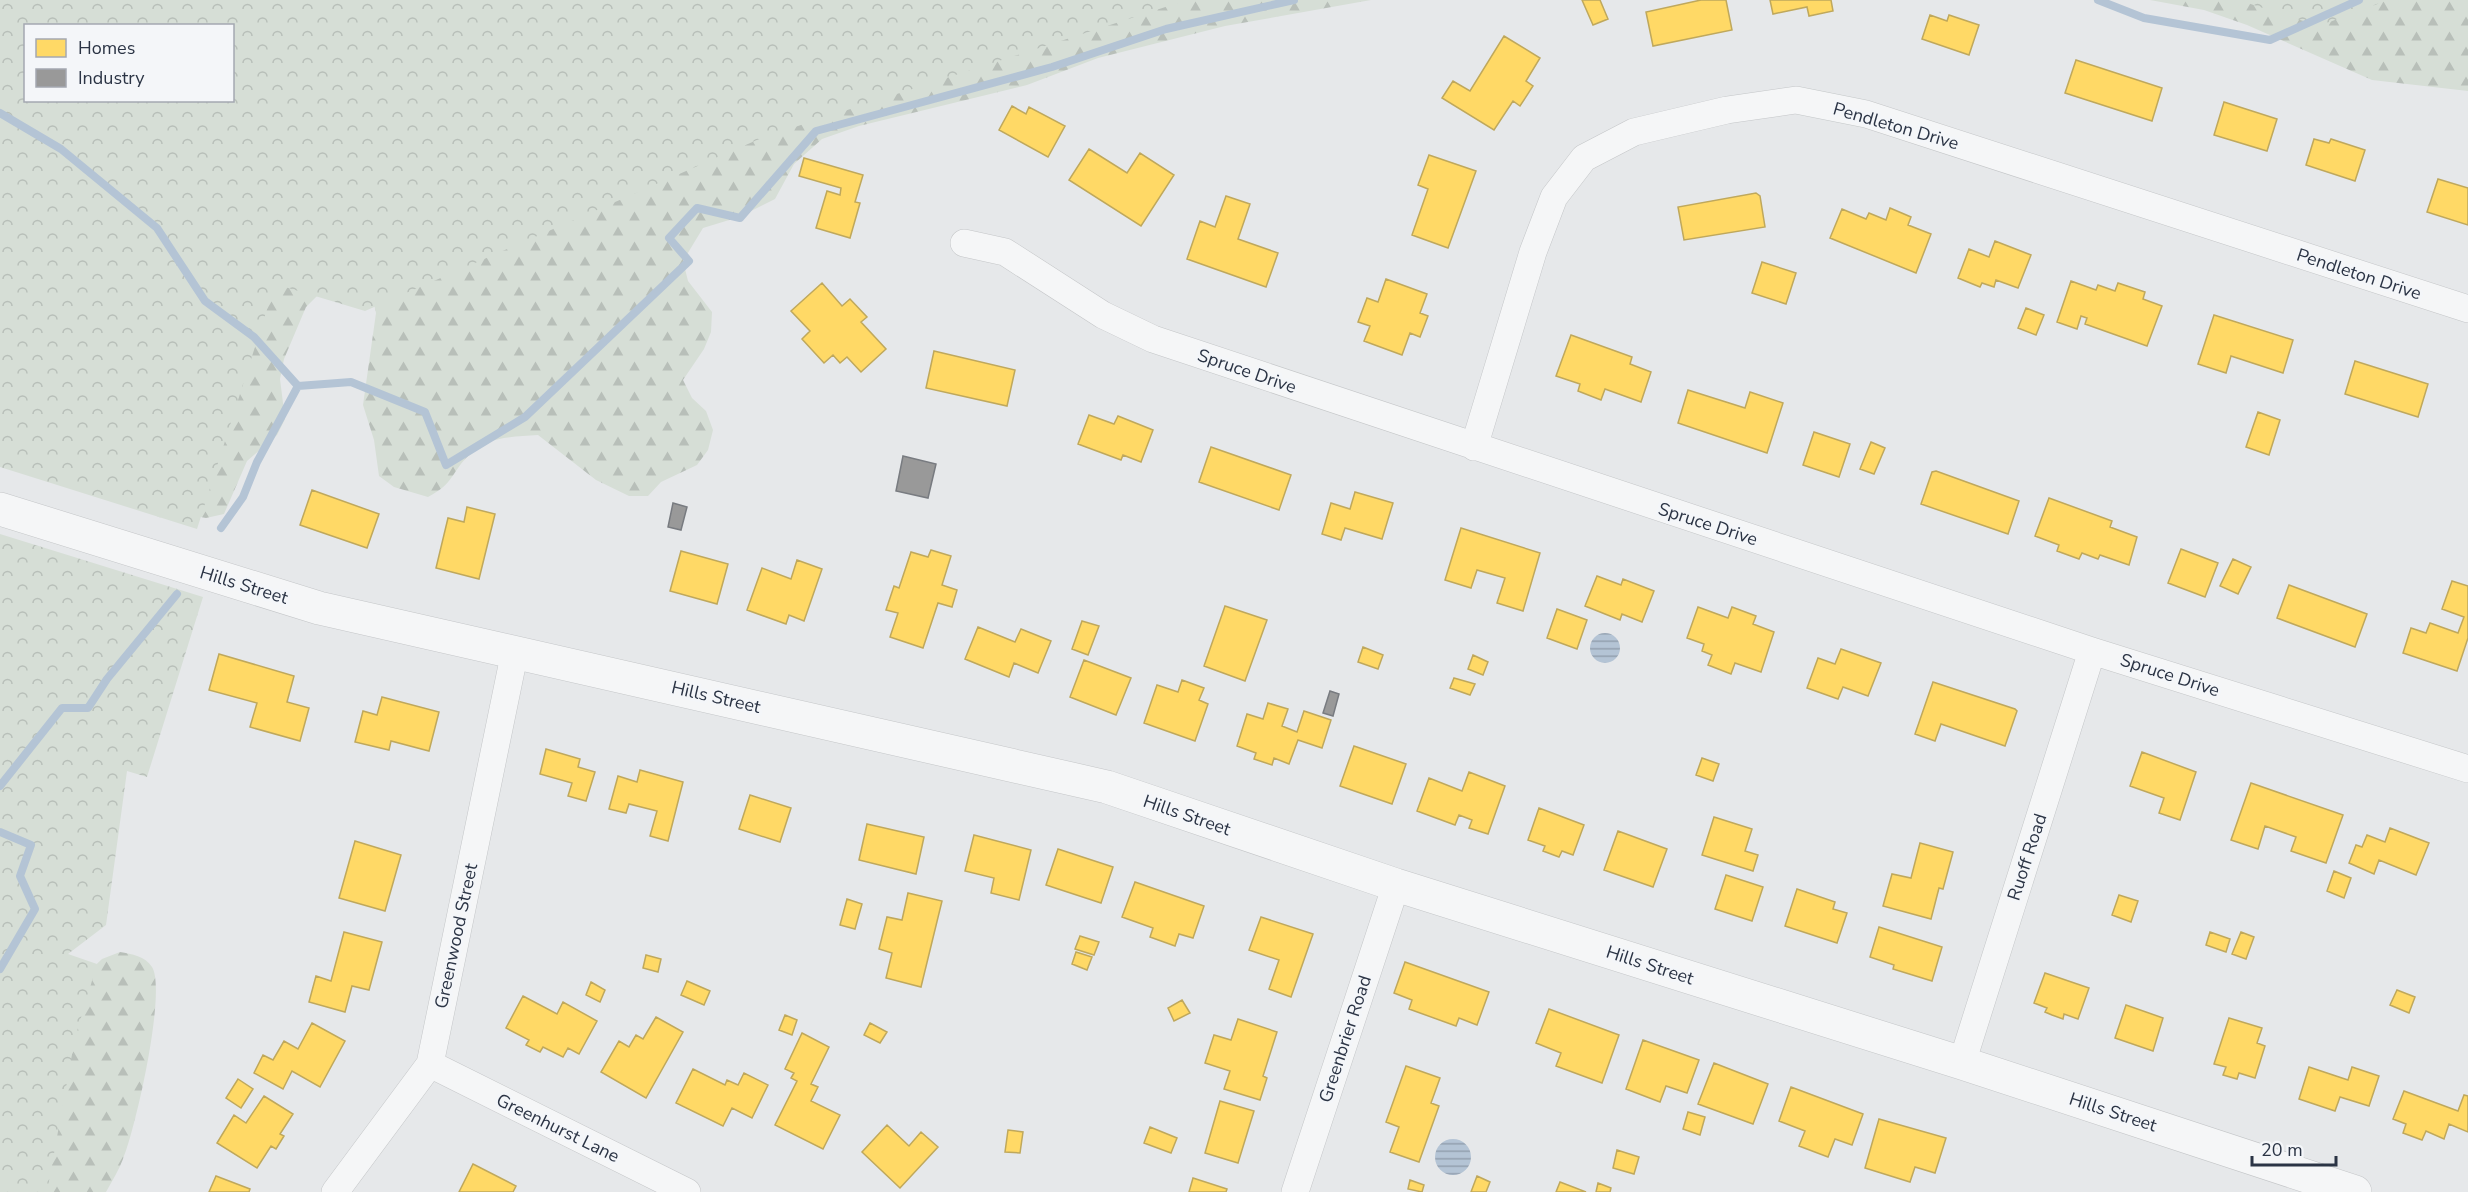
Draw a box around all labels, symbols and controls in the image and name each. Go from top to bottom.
legend [24,24,234,102]
text: Homes [78,36,135,60]
text: Industry [78,66,145,90]
street label: Pendleton Drive [1830,97,1962,155]
street label: Pendleton Drive [2294,243,2424,305]
street label: Spruce Drive [1194,343,1300,399]
street label: Spruce Drive [1655,497,1761,551]
street label: Hills Street [197,560,292,610]
street label: Spruce Drive [2117,648,2223,702]
street label: Hills Street [669,675,764,719]
street label: Hills Street [1140,789,1235,841]
street label: Ruoff Road [2002,810,2052,904]
street label: Greenwood Street [429,860,483,1011]
street label: Hills Street [1603,940,1698,991]
street label: Greenbrier Road [1313,972,1377,1106]
street label: Hills Street [2066,1087,2161,1138]
street label: Greenhurst Lane [492,1088,624,1168]
scale bar [2252,1129,2336,1167]
text: 20 m [2261,1138,2303,1162]

